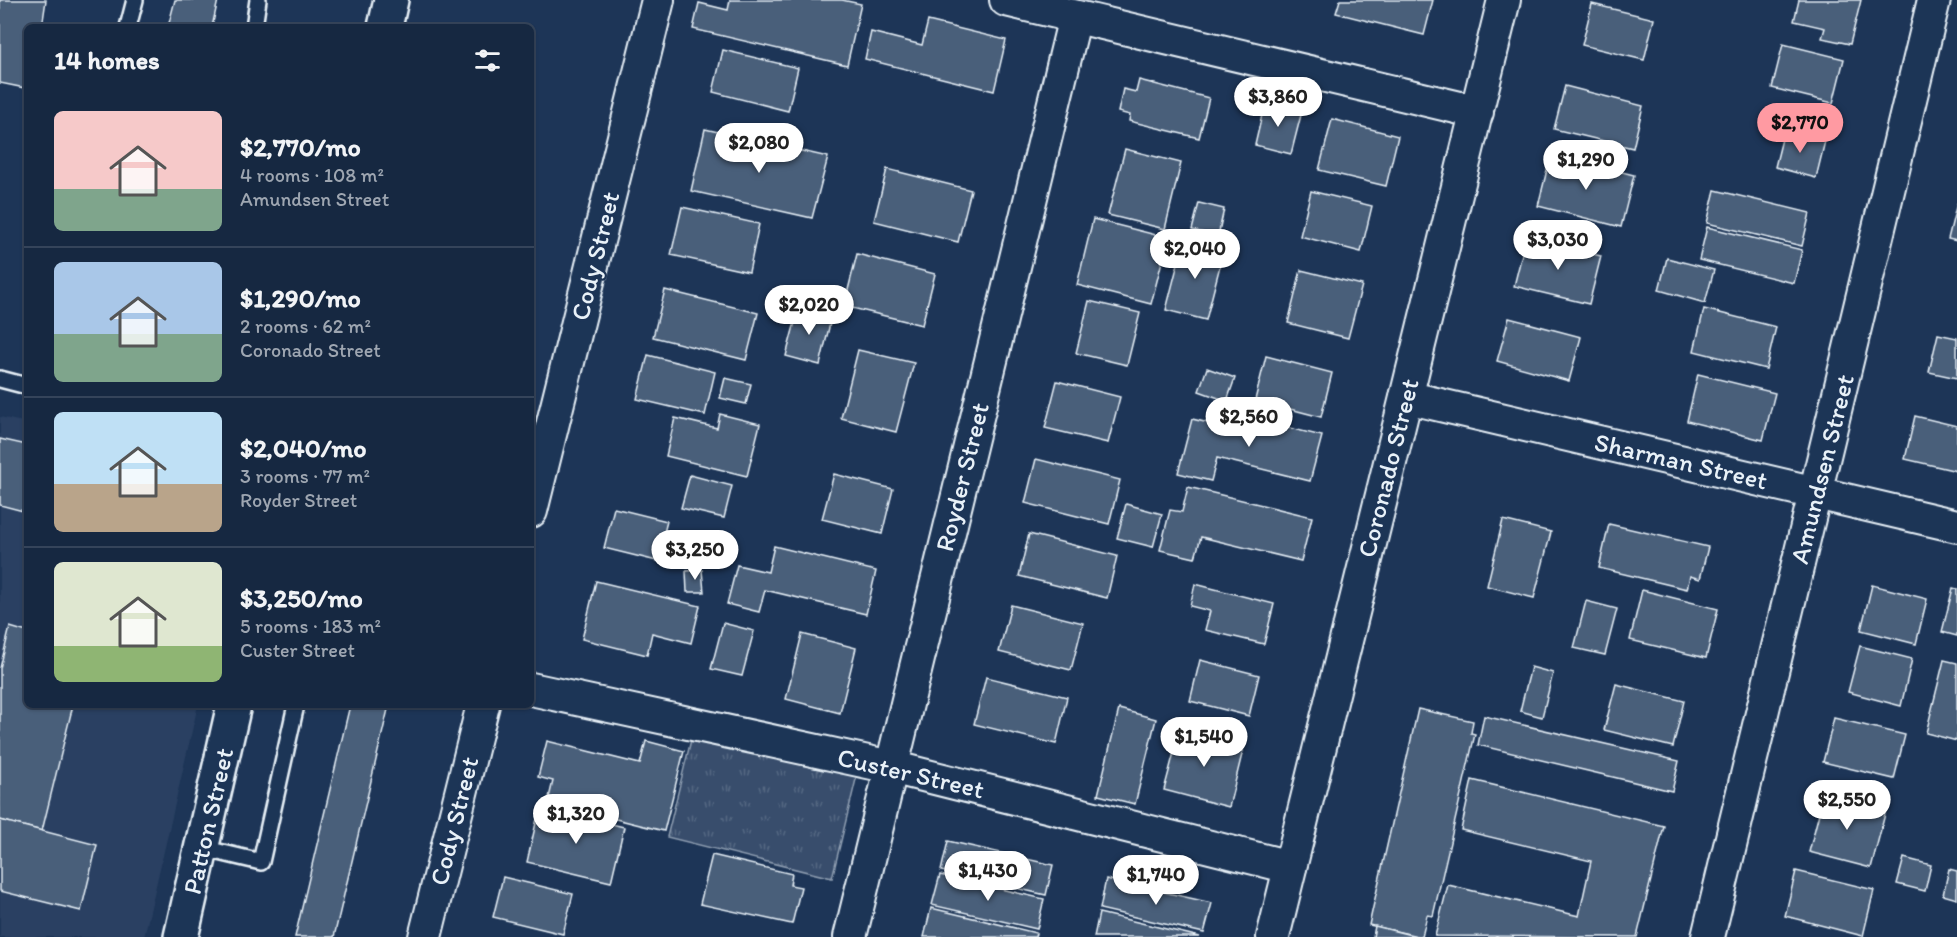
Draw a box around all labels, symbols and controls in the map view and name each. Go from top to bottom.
text: 14 homes [54,44,160,76]
icon: filters [471,44,504,77]
pin: $3,860 [1229,77,1327,128]
text: $3,860 [1248,84,1308,108]
pin: $2,770 [1751,103,1849,154]
text: $2,770 [1771,110,1829,134]
pin: $2,080 [710,123,808,174]
text: $2,080 [729,130,790,154]
text: $2,770/mo [240,131,361,163]
icon: home [102,135,174,207]
pin: $1,290 [1537,140,1635,191]
text: $1,290 [1557,147,1615,171]
text: 4 rooms · 108 m² [240,163,384,187]
text: Amundsen Street [240,187,389,211]
street label: Cody Street [564,188,627,324]
pin: $3,030 [1509,220,1607,271]
text: $3,030 [1527,227,1589,251]
pin: $2,040 [1146,229,1244,280]
text: $2,040 [1164,236,1226,260]
text: $1,290/mo [240,282,361,314]
pin: $2,020 [760,285,858,336]
icon: home [102,286,174,358]
text: $2,020 [779,292,839,316]
text: 2 rooms · 62 m² [240,314,371,338]
text: Coronado Street [240,338,381,362]
street label: Amundsen Street [1783,371,1861,567]
street label: Coronado Street [1350,375,1426,561]
pin: $2,560 [1200,397,1298,448]
street label: Royder Street [928,399,996,555]
text: $2,560 [1220,404,1278,428]
street label: Sharman Street [1591,426,1771,496]
text: $2,040/mo [240,432,367,464]
icon: home [102,436,174,508]
text: 3 rooms · 77 m² [240,464,370,488]
text: Royder Street [240,488,357,512]
pin: $3,250 [646,530,744,581]
text: $3,250 [665,537,725,561]
text: $3,250/mo [240,582,363,614]
icon: home [102,586,174,658]
text: 5 rooms · 183 m² [240,614,381,638]
text: Custer Street [240,638,355,662]
pin: $1,540 [1155,717,1253,768]
text: $1,540 [1175,724,1234,748]
street label: Custer Street [835,741,988,805]
street label: Patton Street [176,745,240,897]
street label: Cody Street [423,753,486,889]
pin: $2,550 [1798,780,1896,831]
text: $2,550 [1818,787,1876,811]
pin: $1,320 [527,794,625,845]
text: $1,320 [547,801,605,825]
pin: $1,430 [939,851,1037,902]
pin: $1,740 [1107,855,1205,906]
text: $1,430 [958,858,1018,882]
text: $1,740 [1127,862,1185,886]

